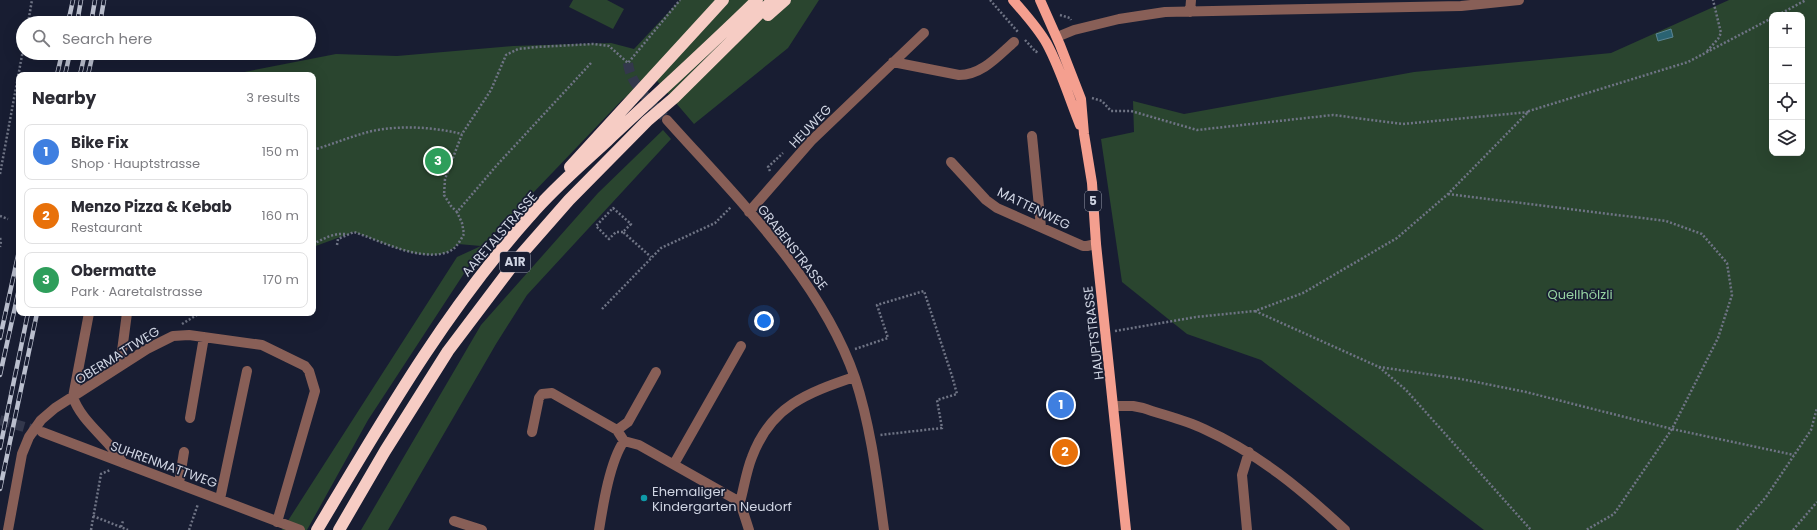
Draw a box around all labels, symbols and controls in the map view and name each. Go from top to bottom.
map controls [1769,12,1805,156]
button: + [1769,12,1805,48]
search box [16,16,316,60]
icon: search [30,27,52,49]
text: Search here [62,28,152,49]
button: − [1769,48,1805,84]
button: locate [1769,84,1805,120]
text: Nearby [32,86,96,110]
text: 3 results [246,88,300,107]
street label: HEUWEG [785,100,836,152]
button: layers [1769,120,1805,156]
text: Bike Fix [71,132,128,153]
text: 1 [44,142,48,161]
text: 150 m [262,142,299,161]
pin: 3 [425,146,451,176]
text: Shop · Hauptstrasse [71,154,200,173]
street label: MATTENWEG [994,183,1074,234]
street label: AARETALSTRASSE [457,188,542,281]
road number: 5 [1085,191,1101,211]
text: Menzo Pizza & Kebab [71,196,232,217]
street label: GRABENSTRASSE [753,201,832,294]
text: 2 [42,206,50,225]
text: 160 m [262,206,299,225]
text: Restaurant [71,218,142,237]
road number: A1R [500,252,530,272]
text: Obermatte [71,260,156,281]
text: 3 [42,270,50,289]
text: 170 m [263,270,299,289]
text: Park · Aaretalstrasse [71,282,203,301]
street label: HAUPTSTRASSE [1078,285,1109,381]
park label: Quellhölzli [1547,285,1613,304]
your location [754,311,774,331]
street label: OBERMATTWEG [71,322,163,389]
pin: 1 [1048,390,1074,420]
street label: SUHRENMATTWEG [108,436,220,493]
pin: 2 [1052,437,1078,467]
place label: Ehemaliger Kindergarten Neudorf [652,482,792,516]
marker: Ehemaliger Kindergarten Neudorf [639,493,649,503]

